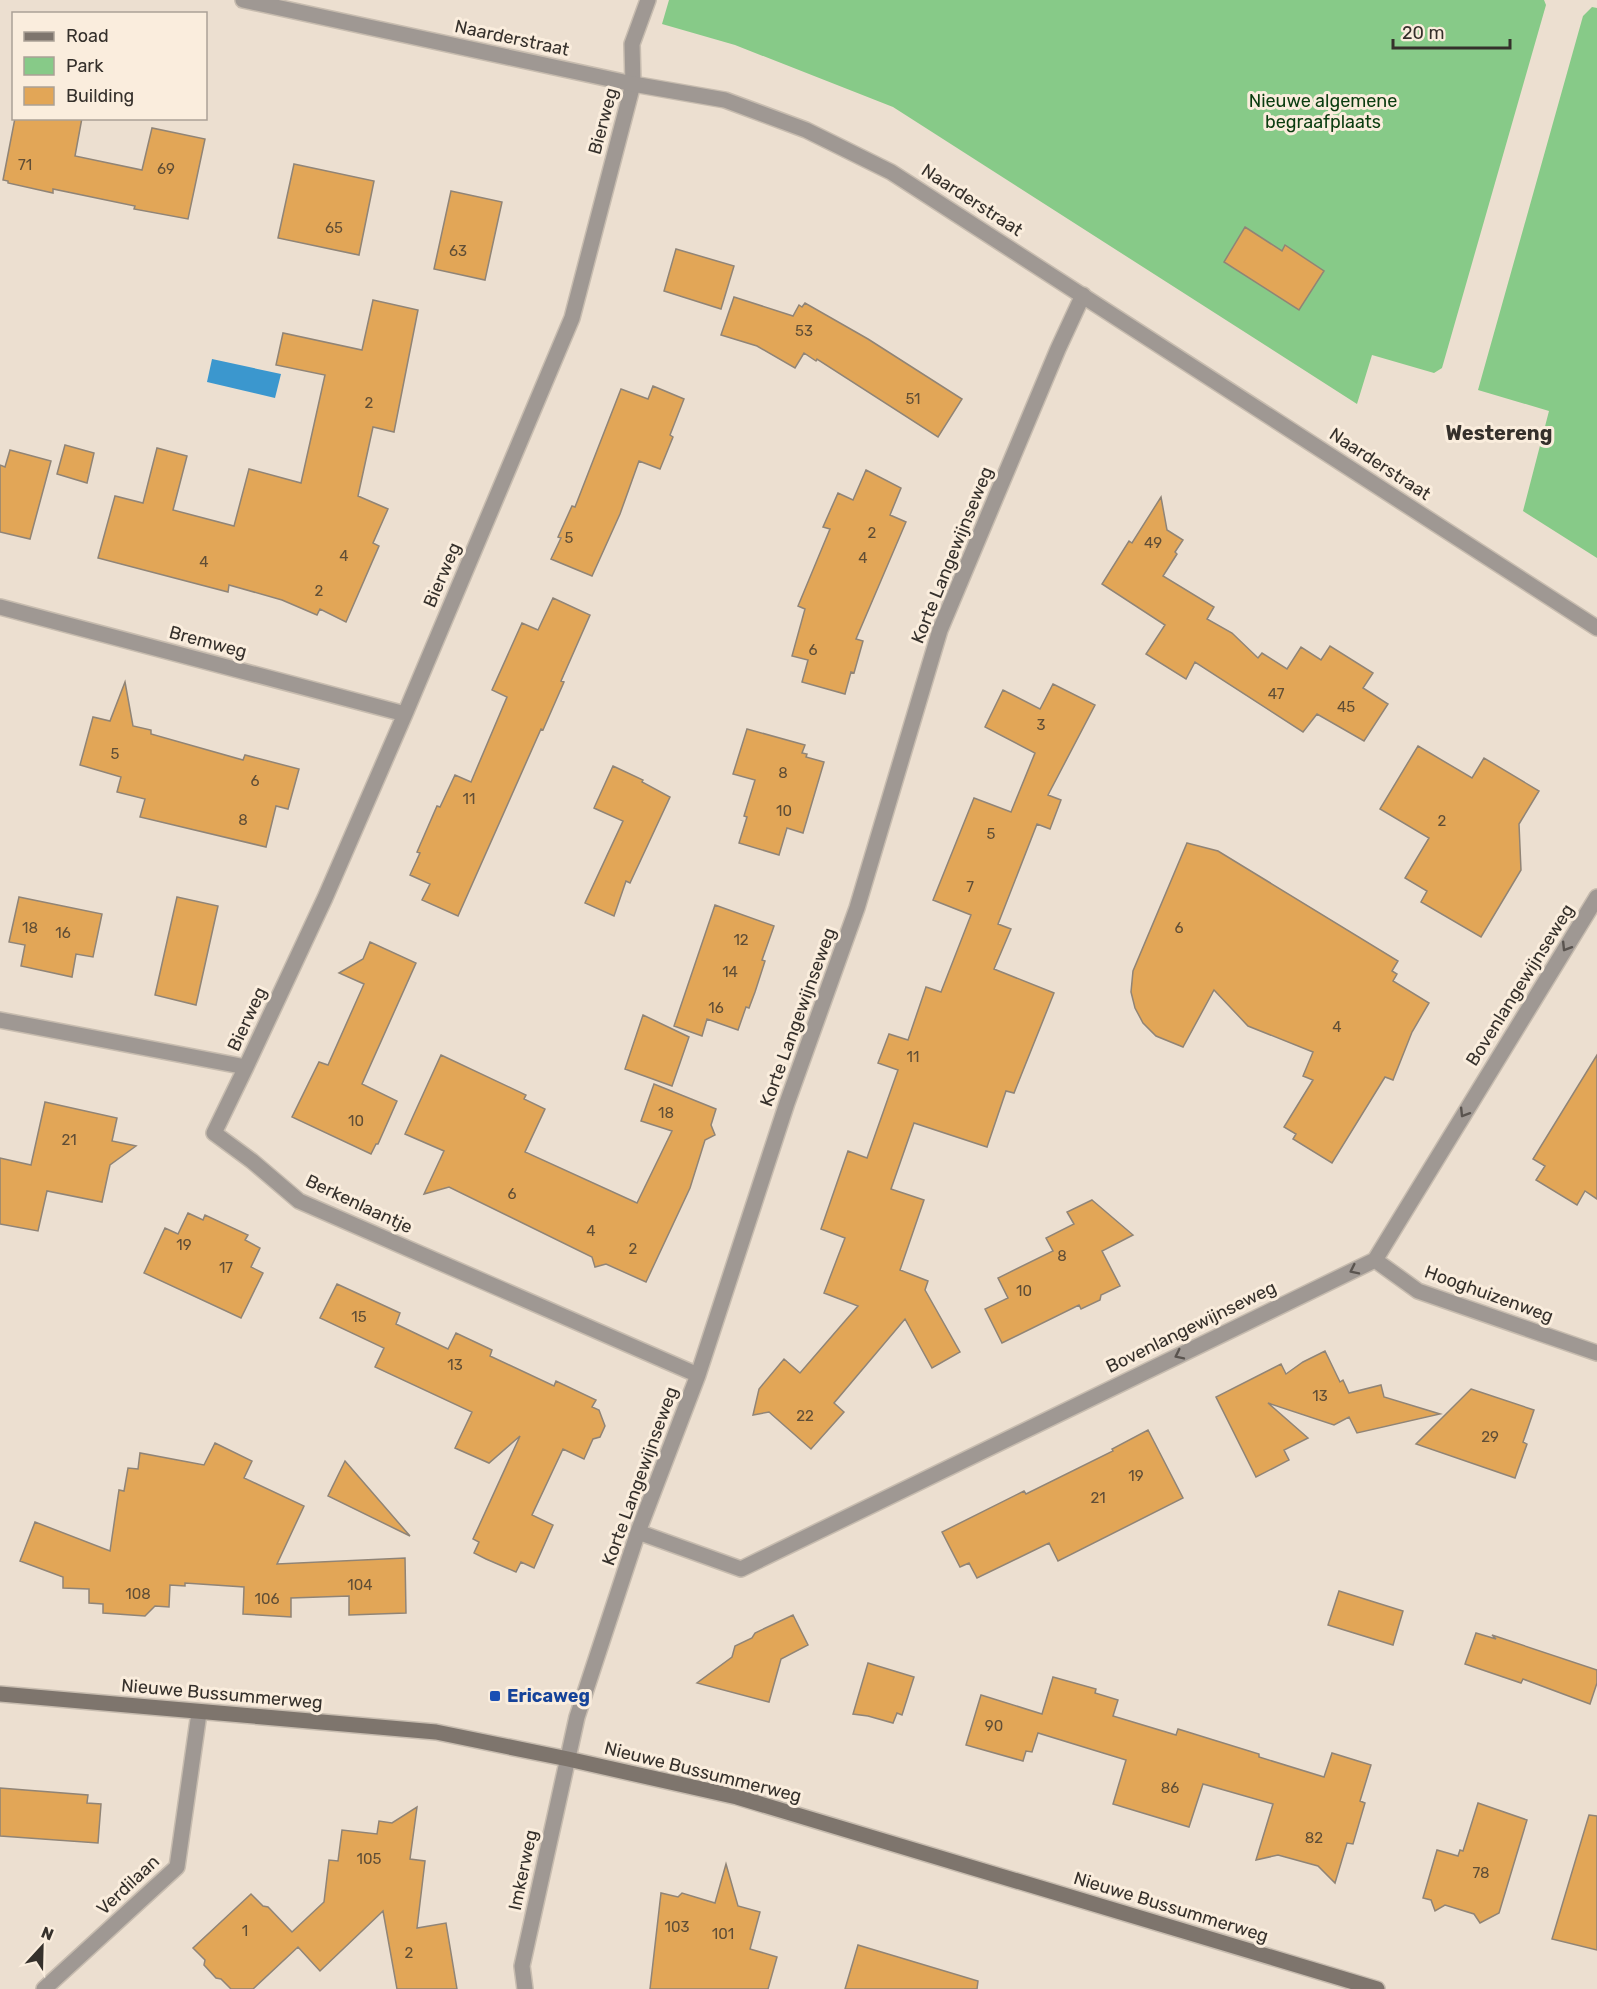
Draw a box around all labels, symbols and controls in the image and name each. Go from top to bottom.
legend [12,12,207,120]
scale bar [1393,12,1510,50]
street label: Naarderstraat [453,15,571,61]
text: 20 m [1402,22,1444,44]
text: Road [66,25,109,47]
text: Park [66,55,104,77]
text: Building [66,85,134,107]
street label: Bierweg [584,85,622,157]
park label: Nieuwe algemene begraafplaats [1249,90,1397,133]
house number: 71 [18,156,32,174]
street label: Naarderstraat [917,159,1027,241]
house number: 69 [157,160,175,178]
house number: 65 [325,219,343,237]
house number: 63 [449,242,467,260]
house number: 53 [795,322,813,340]
house number: 51 [905,390,921,408]
house number: 2 [365,394,374,412]
district label: Westereng [1446,421,1552,445]
street label: Naarderstraat [1325,423,1435,505]
street label: Korte Langewijnseweg [906,463,998,647]
house number: 2 [868,524,877,542]
house number: 5 [565,529,574,547]
house number: 49 [1144,534,1162,552]
street label: Bierweg [419,539,465,611]
house number: 4 [339,547,349,565]
house number: 4 [858,549,868,567]
house number: 4 [199,553,209,571]
house number: 2 [315,582,324,600]
street label: Bremweg [167,621,249,663]
house number: 6 [808,641,818,659]
house number: 47 [1268,685,1285,703]
house number: 45 [1337,698,1355,716]
house number: 3 [1036,716,1046,734]
house number: 5 [111,745,120,763]
house number: 8 [778,764,788,782]
house number: 6 [250,772,260,790]
house number: 11 [463,790,475,808]
house number: 10 [776,802,792,820]
house number: 8 [238,811,248,829]
house number: 2 [1438,812,1447,830]
house number: 5 [987,825,996,843]
house number: 7 [966,878,974,896]
street label: Bovenlangewijnseweg [1461,900,1579,1070]
house number: 18 [22,919,38,937]
house number: 6 [1174,919,1184,937]
house number: 16 [55,924,71,942]
street label: Korte Langewijnseweg [755,925,841,1109]
house number: 12 [733,931,749,949]
one-way arrow [1562,941,1574,951]
house number: 14 [722,963,738,981]
street label: Bierweg [223,983,271,1055]
house number: 16 [708,999,724,1017]
house number: 4 [1332,1018,1342,1036]
house number: 11 [907,1048,919,1066]
house number: 18 [658,1104,674,1122]
one-way arrow [1460,1107,1472,1117]
house number: 10 [348,1112,364,1130]
house number: 21 [61,1131,77,1149]
street label: Berkenlaantje [302,1170,416,1238]
house number: 6 [507,1185,517,1203]
house number: 4 [586,1222,596,1240]
house number: 19 [176,1236,192,1254]
house number: 2 [629,1240,638,1258]
house number: 8 [1057,1247,1067,1265]
house number: 17 [219,1259,233,1277]
street label: Hooghuizenweg [1422,1261,1556,1327]
one-way arrow [1349,1262,1360,1274]
street label: Bovenlangewijnseweg [1102,1276,1280,1378]
house number: 10 [1016,1282,1032,1300]
house number: 15 [351,1308,367,1326]
one-way arrow [1174,1348,1185,1359]
house number: 13 [447,1356,463,1374]
street label: Korte Langewijnseweg [597,1384,683,1568]
house number: 13 [1312,1387,1328,1405]
house number: 22 [796,1407,814,1425]
house number: 29 [1481,1428,1499,1446]
house number: 19 [1128,1467,1144,1485]
house number: 21 [1090,1489,1106,1507]
house number: 104 [347,1576,373,1594]
house number: 108 [125,1585,151,1603]
house number: 106 [255,1590,280,1608]
street label: Nieuwe Bussummerweg [120,1674,324,1714]
place label: Ericaweg [507,1685,590,1707]
marker: Ericaweg [488,1689,502,1703]
house number: 90 [985,1717,1003,1735]
street label: Nieuwe Bussummerweg [602,1737,804,1807]
house number: 86 [1161,1779,1179,1797]
street label: Imkerweg [504,1828,542,1912]
house number: 82 [1305,1829,1323,1847]
street label: Verdilaan [92,1850,164,1920]
house number: 105 [357,1850,382,1868]
house number: 78 [1472,1864,1490,1882]
street label: Nieuwe Bussummerweg [1071,1867,1271,1947]
north arrow [12,1917,72,1977]
house number: 103 [665,1918,689,1936]
house number: 1 [242,1922,248,1940]
text: N [39,1923,56,1945]
house number: 101 [712,1925,734,1943]
house number: 2 [405,1944,414,1962]

